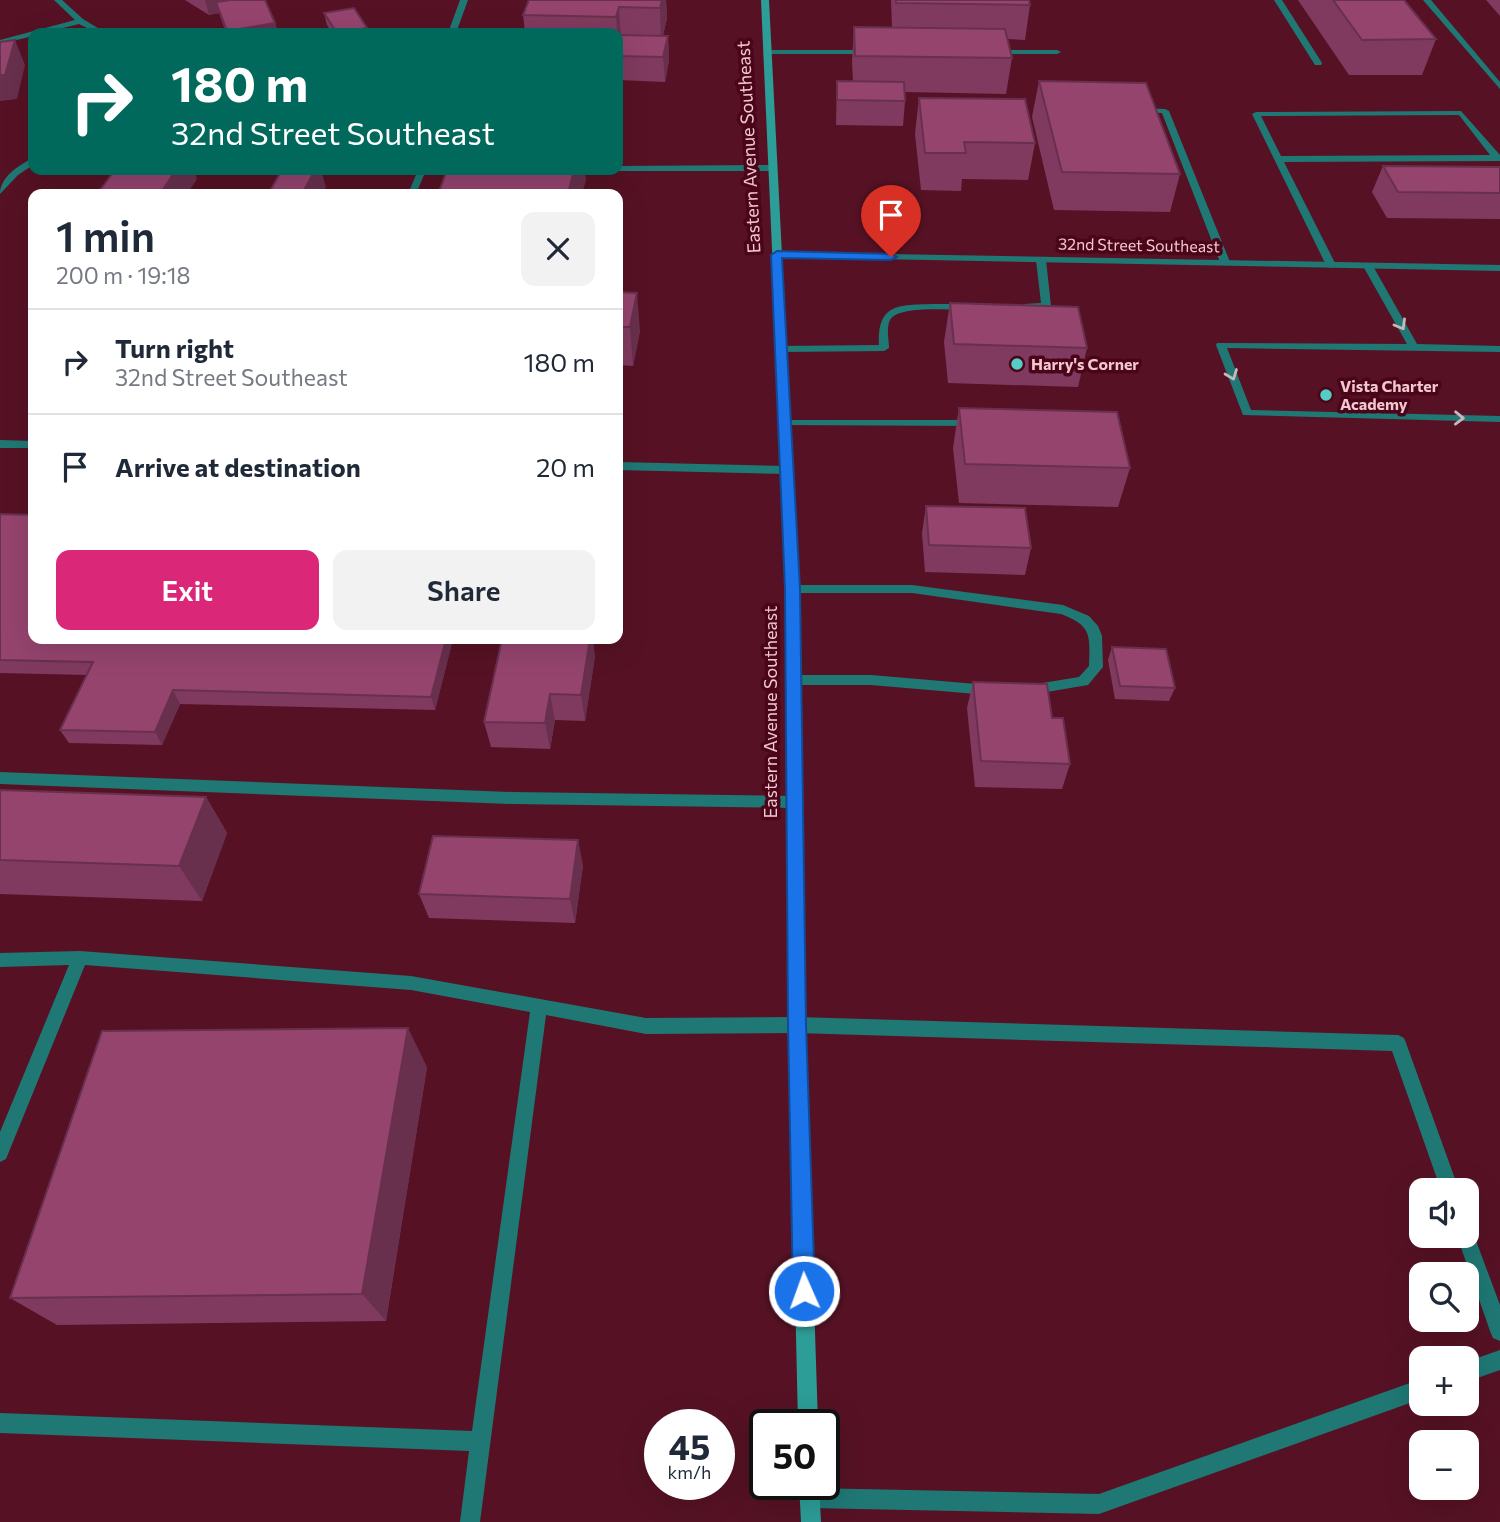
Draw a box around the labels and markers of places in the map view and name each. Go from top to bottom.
pin [861,185,921,257]
place label: Harry's Corner [1031,354,1139,373]
marker: Harry's Corner [1009,356,1025,372]
place label: Vista Charter Academy [1340,376,1439,413]
marker: Vista Charter Academy [1318,387,1334,403]

